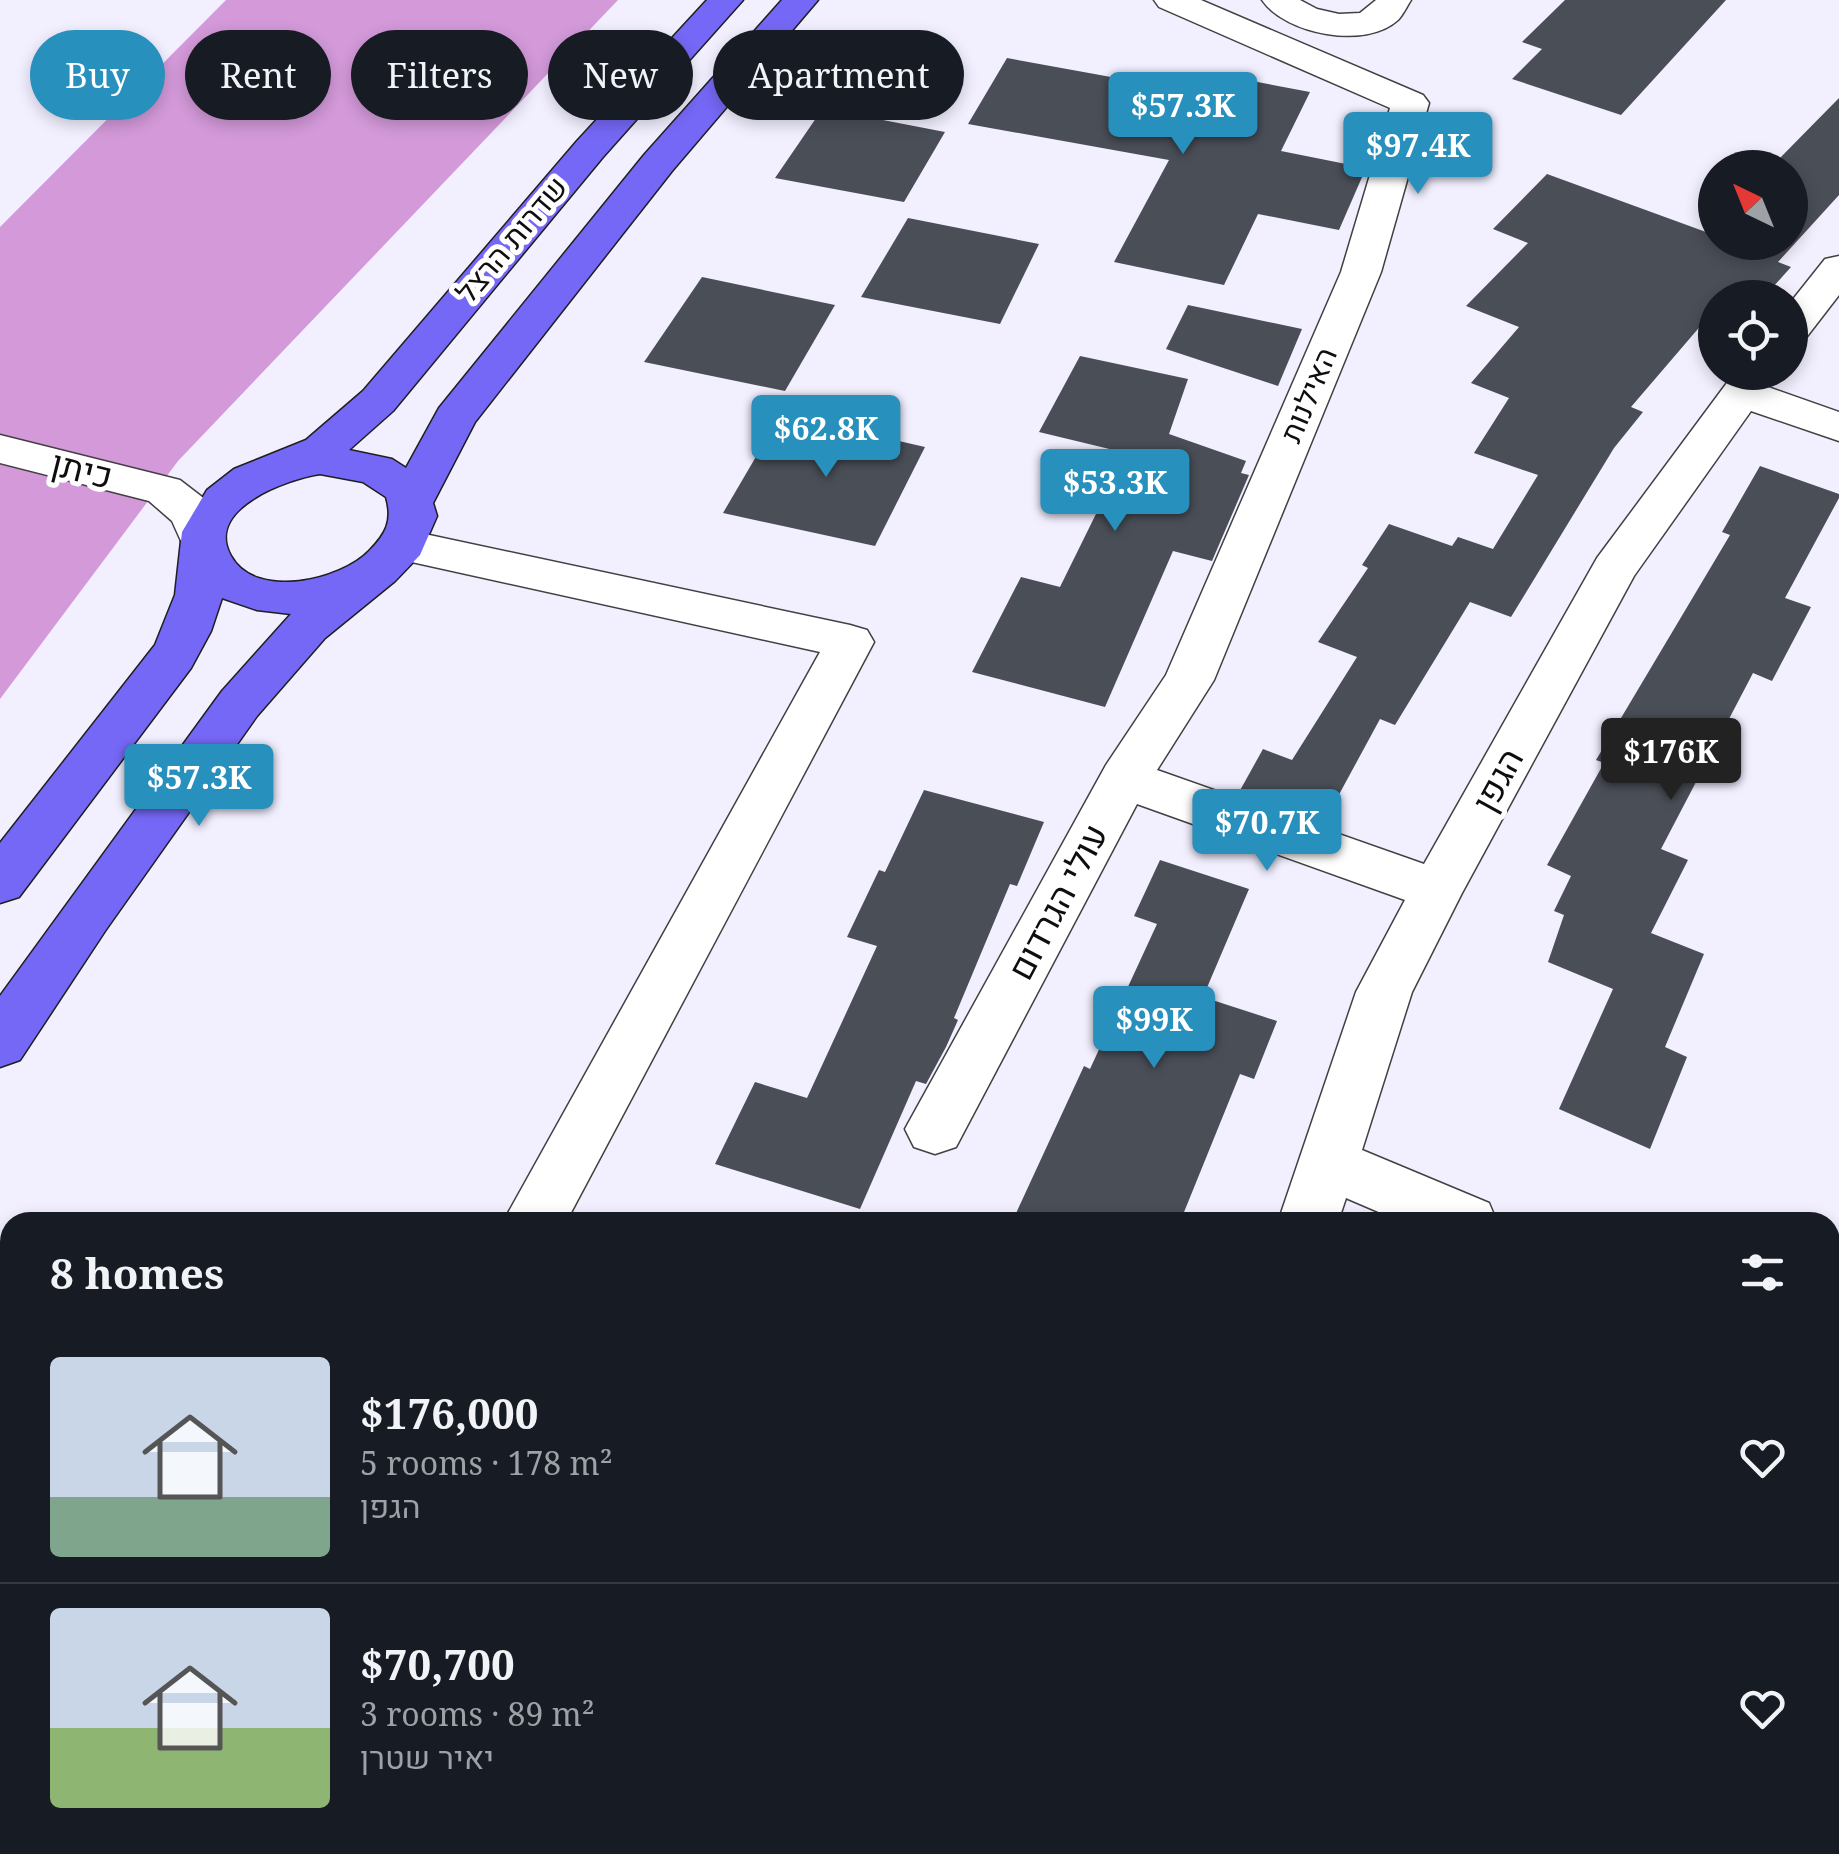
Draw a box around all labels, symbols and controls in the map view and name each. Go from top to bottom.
chip: Buy [30,30,165,120]
chip: Rent [185,30,331,120]
chip: Filters [351,30,528,120]
chip: New [548,30,693,120]
chip: Apartment [713,30,964,120]
pin: $57.3K [1102,72,1264,157]
text: $57.3K [1130,83,1236,126]
pin: $97.4K [1337,112,1499,197]
text: $97.4K [1365,123,1471,166]
north arrow [1698,150,1808,260]
map controls [1698,150,1808,390]
street label: שדרות הרצל [446,167,576,311]
button: locate [1698,280,1808,390]
street label: האילנות [1269,340,1346,448]
pin: $62.8K [745,395,907,480]
text: $62.8K [773,406,879,449]
street label: כיתן [47,438,118,499]
pin: $53.3K [1034,449,1196,534]
text: $53.3K [1062,460,1168,503]
pin: $176K [1601,718,1741,803]
text: $176K [1623,729,1719,772]
street label: הגפן [1460,739,1533,820]
pin: $57.3K [118,744,280,829]
text: $57.3K [146,755,252,798]
pin: $70.7K [1186,789,1348,874]
text: $70.7K [1214,800,1320,843]
street label: עולי הגרדום [996,815,1117,988]
pin: $99K [1095,986,1213,1071]
text: $99K [1115,997,1193,1040]
text: 8 homes [50,1244,224,1301]
icon: filters [1735,1245,1790,1300]
text: $176,000 [360,1384,538,1441]
icon: home [130,1397,250,1517]
icon: heart [1735,1430,1790,1485]
text: 5 rooms · 178 m² [360,1441,613,1484]
text: הגפן [360,1484,420,1527]
text: $70,700 [360,1635,515,1692]
icon: home [130,1648,250,1768]
icon: heart [1735,1681,1790,1736]
text: 3 rooms · 89 m² [360,1692,595,1735]
text: יאיר שטרן [360,1735,494,1778]

